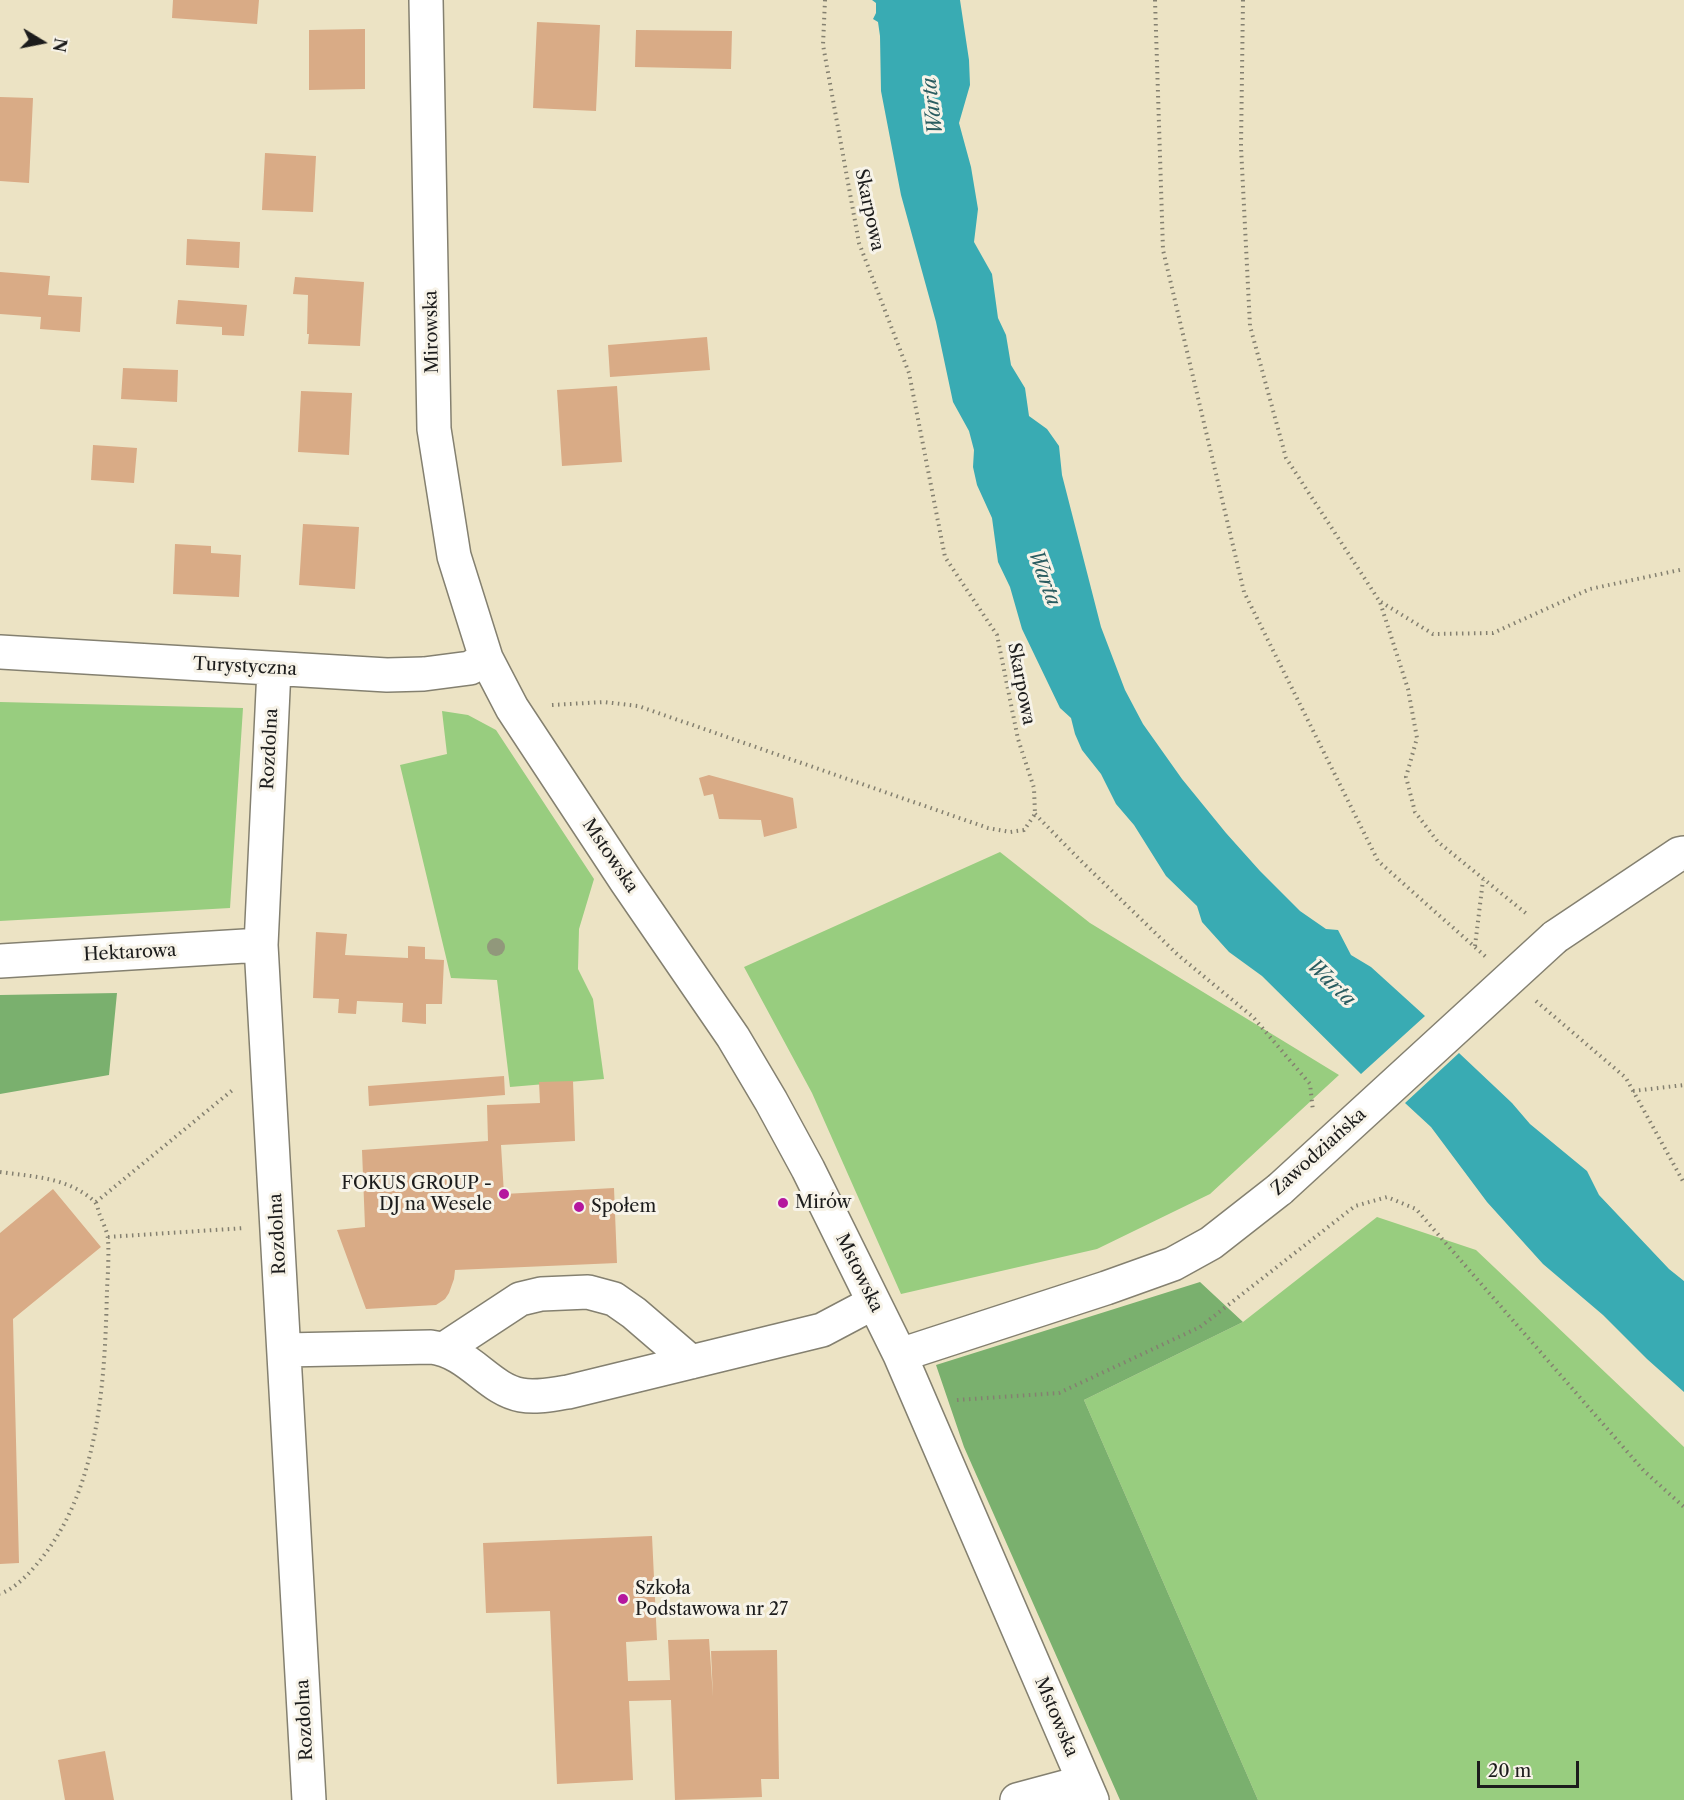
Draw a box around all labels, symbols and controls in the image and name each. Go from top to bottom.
north arrow [12,12,72,72]
text: N [49,37,71,54]
water label: Warta [918,76,948,136]
street label: Skarpowa [850,167,888,253]
street label: Mirowska [420,290,444,374]
water label: Warta [1023,547,1065,609]
street label: Skarpowa [1002,641,1040,727]
street label: Turystyczna [192,653,298,681]
street label: Rozdolna [257,708,283,790]
street label: Mstowska [577,815,643,897]
street label: Hektarowa [83,940,177,966]
water label: Warta [1302,954,1360,1012]
street label: Zawodziańska [1267,1104,1371,1200]
place label: FOKUS GROUP - DJ na Wesele [341,1173,492,1216]
marker: FOKUS GROUP - DJ na Wesele [497,1187,511,1201]
place label: Mirów [795,1192,851,1214]
street label: Rozdolna [265,1193,291,1275]
place label: Społem [591,1196,656,1218]
marker: Mirów [776,1196,790,1210]
marker: Społem [572,1200,586,1214]
street label: Mstowska [831,1230,887,1316]
place label: Szkoła Podstawowa nr 27 [635,1578,788,1620]
marker: Szkoła Podstawowa nr 27 [616,1592,630,1606]
street label: Mstowska [1030,1674,1082,1760]
street label: Rozdolna [292,1679,318,1761]
scale bar [1480,1749,1582,1787]
text: 20 m [1488,1760,1531,1782]

